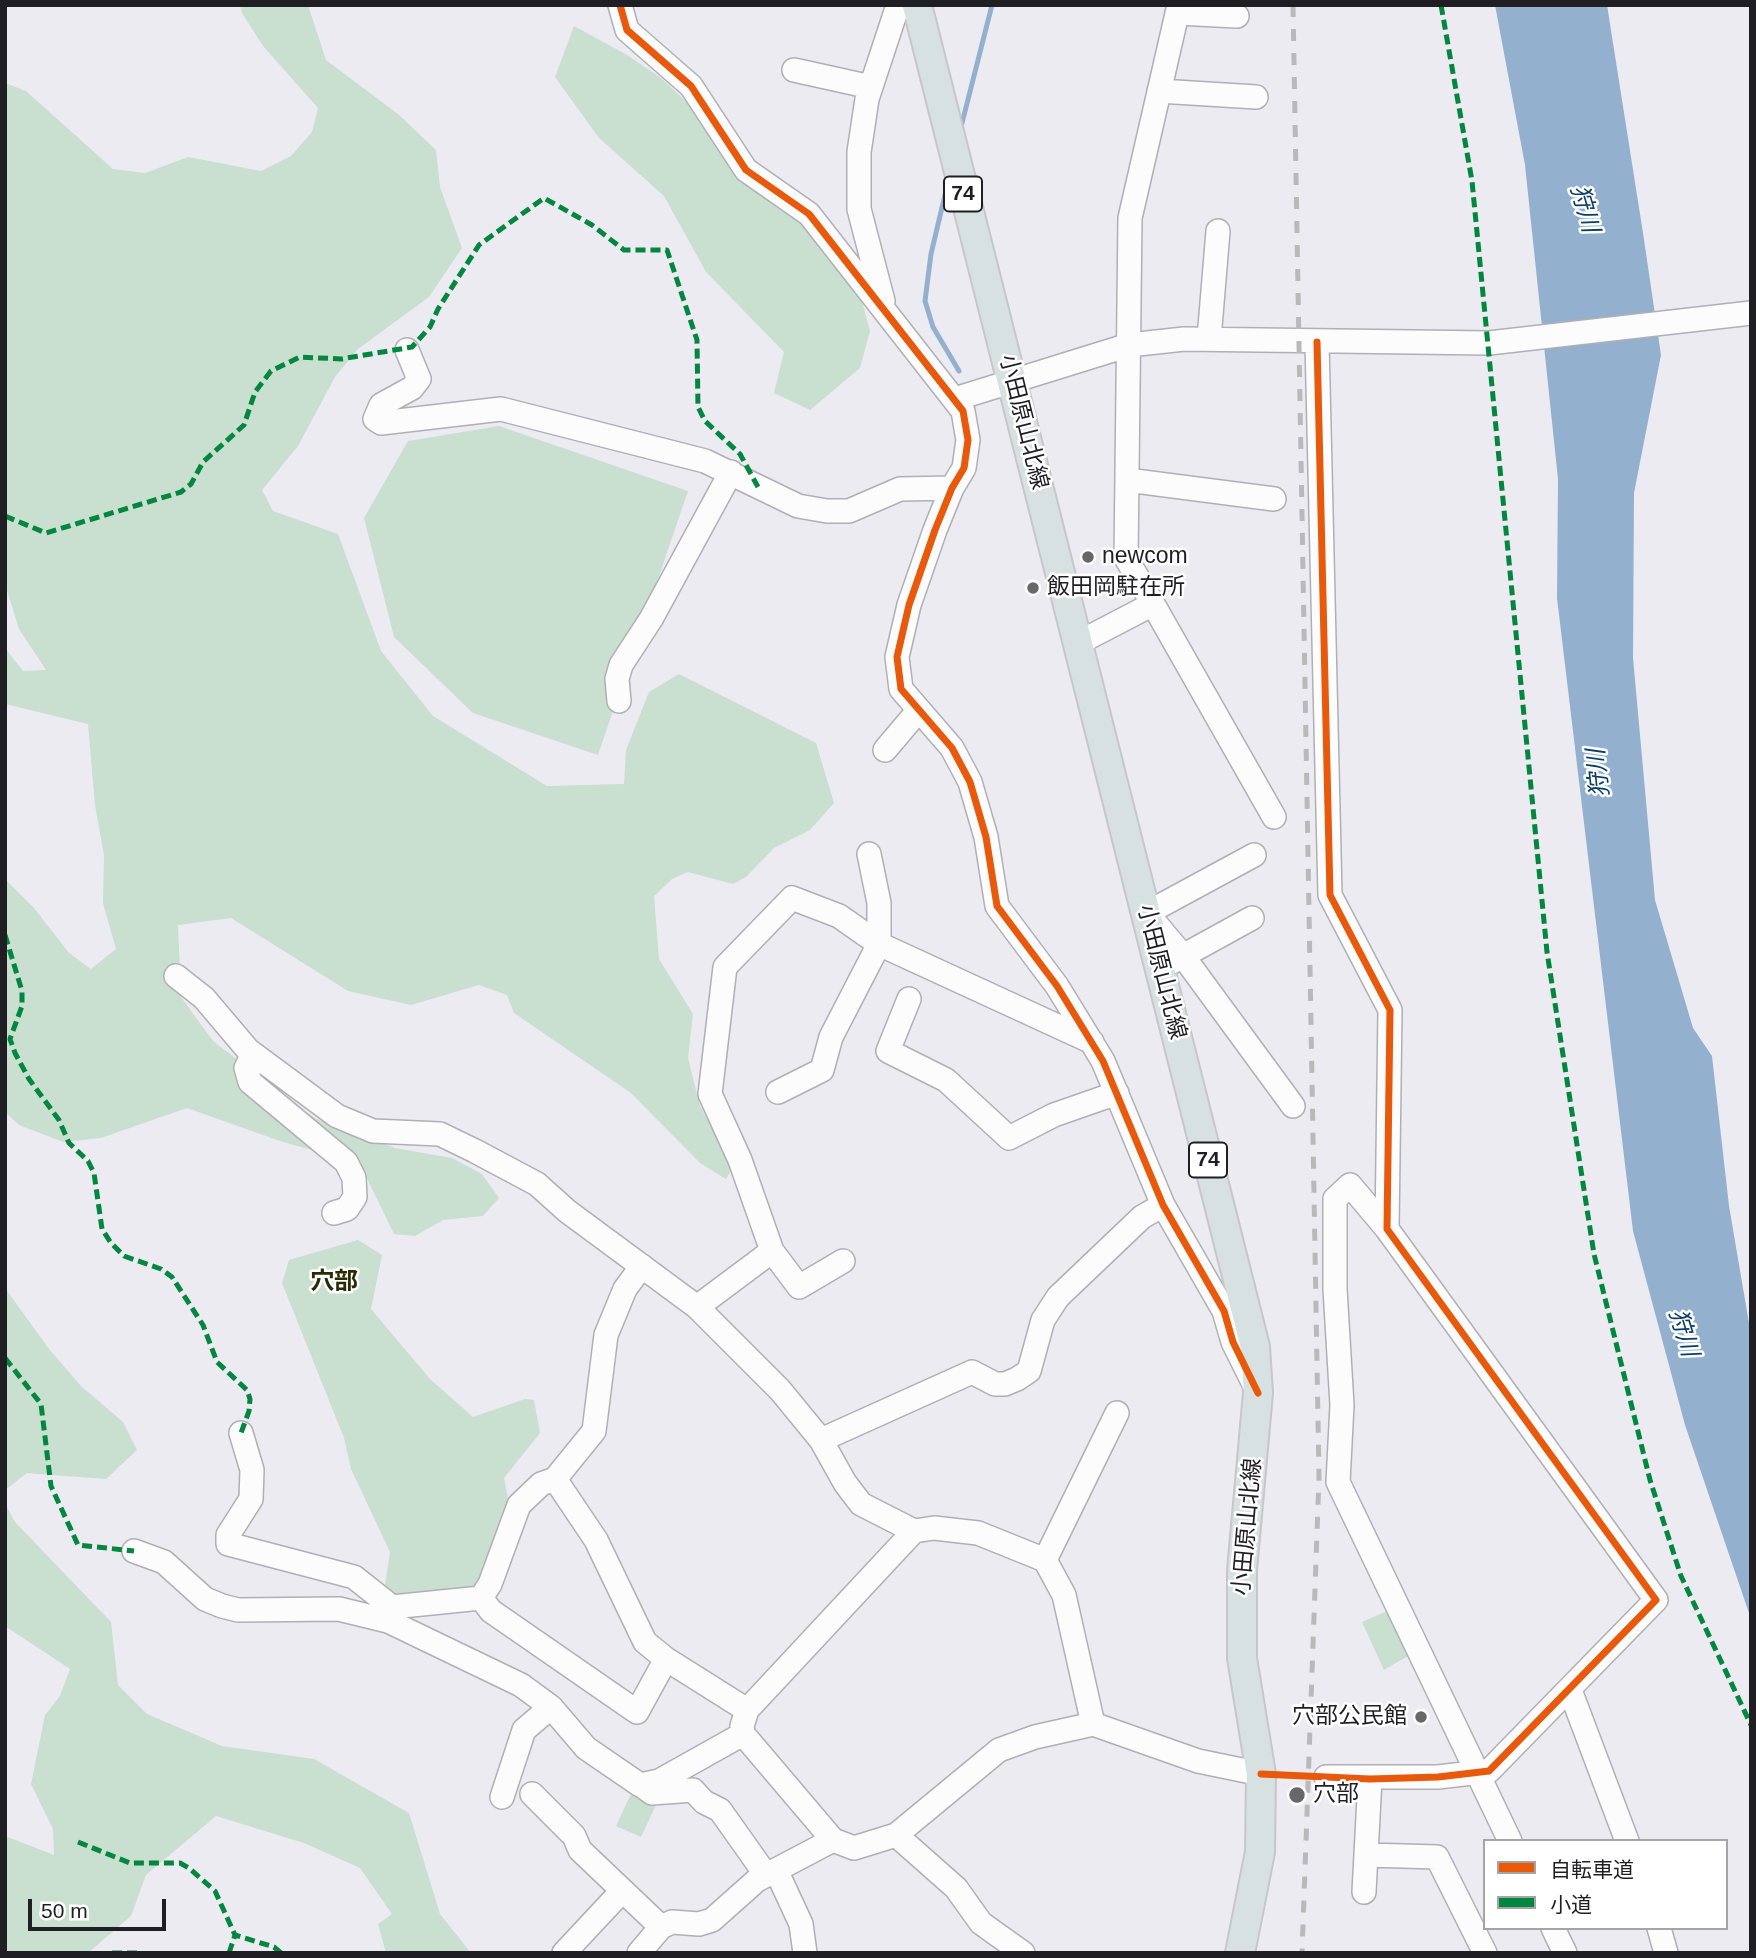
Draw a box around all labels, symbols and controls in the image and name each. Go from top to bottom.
road number: 74 [944,176,982,212]
water label: 狩川 [1564,182,1604,236]
street label: 小田原山北線 [993,352,1053,492]
place label: newcom [1102,543,1188,571]
marker: newcom [1080,549,1096,565]
place label: 飯田岡駐在所 [1047,574,1185,602]
marker: 飯田岡駐在所 [1025,580,1041,596]
water label: 狩川 [1582,748,1616,798]
street label: 小田原山北線 [1131,902,1191,1042]
road number: 74 [1189,1142,1227,1178]
district label: 穴部 [310,1268,358,1296]
water label: 狩川 [1662,1306,1704,1360]
street label: 小田原山北線 [1228,1457,1268,1597]
place label: 穴部公民館 [1292,1703,1407,1731]
marker: 穴部公民館 [1413,1709,1429,1725]
place label: 穴部 [1313,1781,1359,1809]
marker: 穴部 [1287,1785,1307,1805]
legend [1483,1839,1728,1930]
text: 自転車道 [1550,1858,1634,1881]
scale bar [32,1884,170,1928]
text: 小道 [1550,1893,1592,1916]
text: 50 m [41,1899,88,1922]

